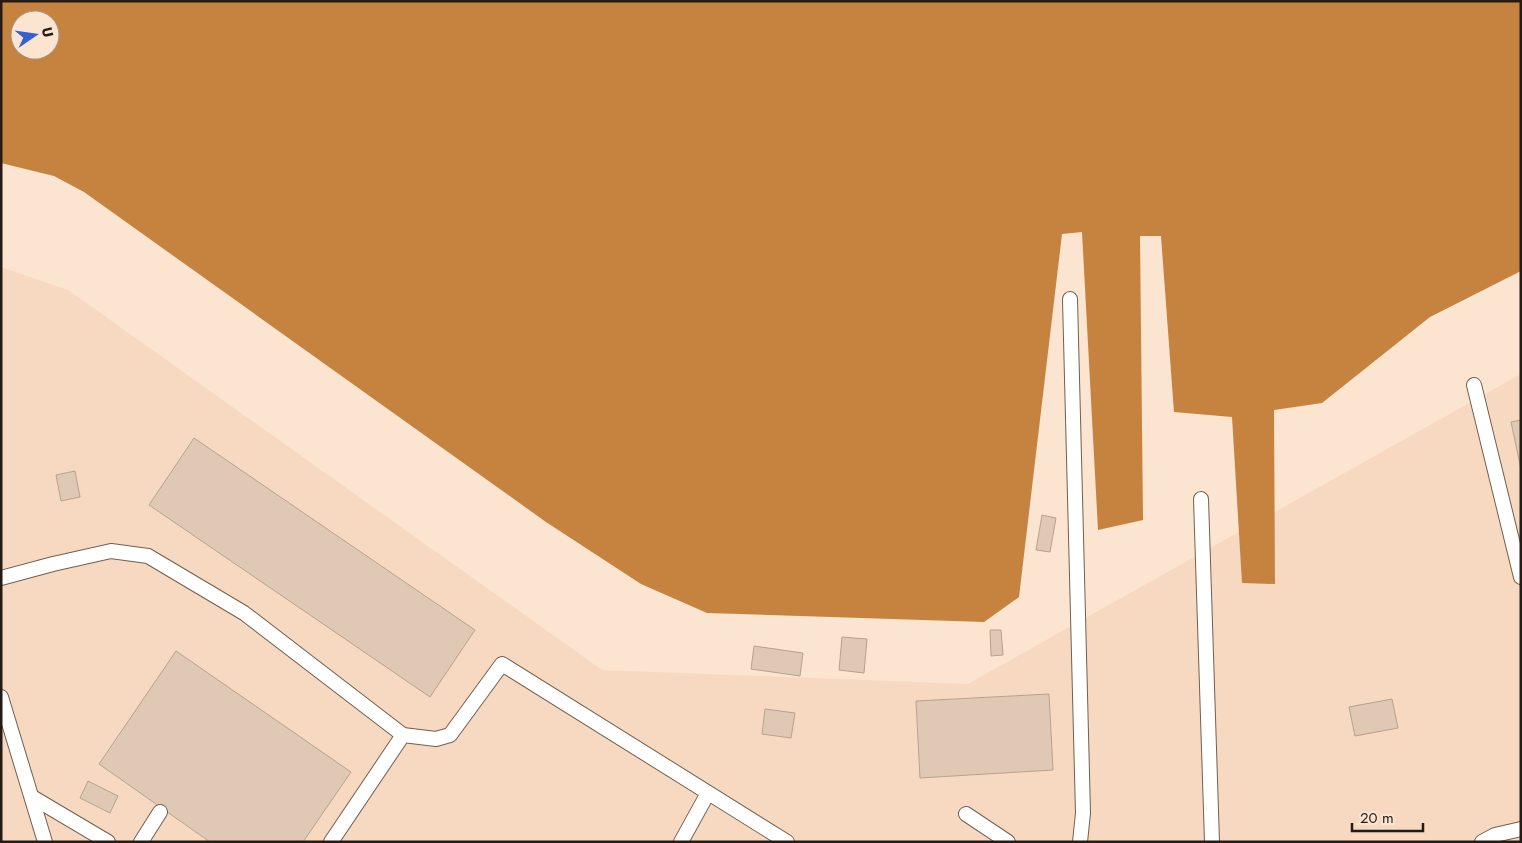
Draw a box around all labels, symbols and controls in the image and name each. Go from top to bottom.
north arrow [10,10,60,60]
text: U [37,25,59,39]
scale bar [1352,800,1423,832]
text: 20 m [1360,807,1394,829]

